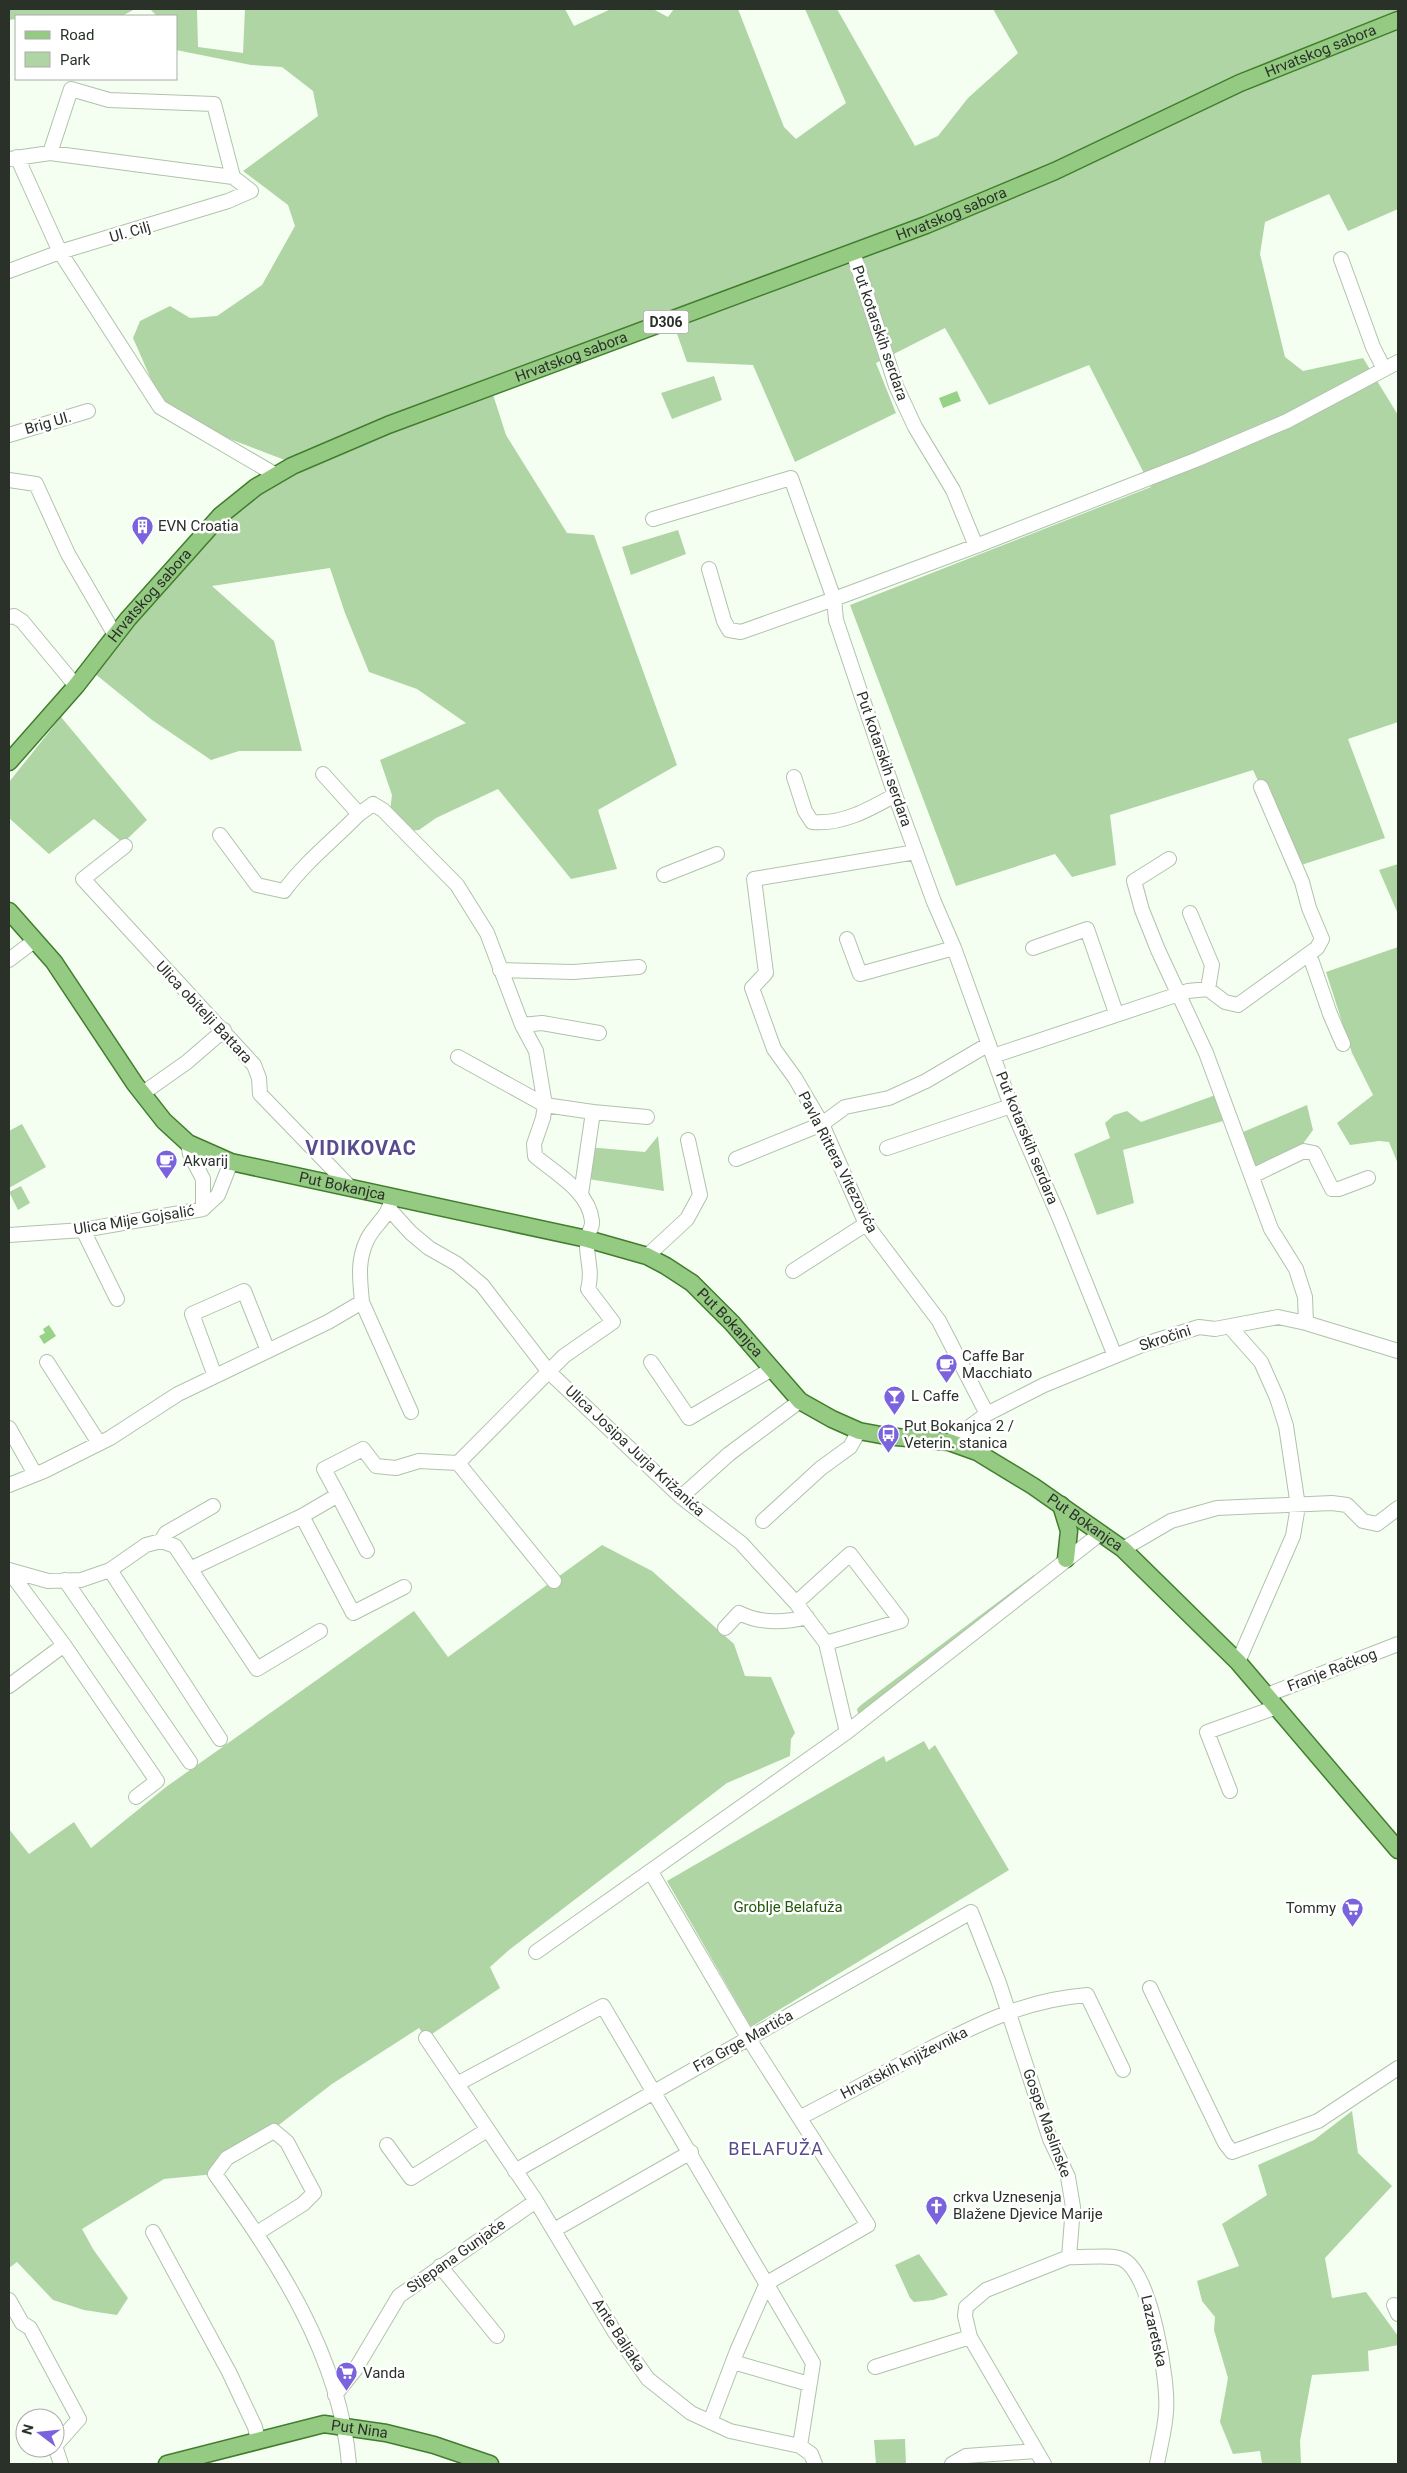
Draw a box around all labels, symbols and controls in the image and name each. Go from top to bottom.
legend [15,15,178,80]
street label: Hrvatskog sabora [1262,21,1379,81]
text: Road [60,26,94,44]
text: Park [60,51,91,69]
street label: Hrvatskog sabora [893,183,1009,244]
street label: Ul. Cilj [107,218,153,246]
street label: Put kotarskih serdara [848,263,912,403]
road number: D306 [644,311,688,334]
street label: Hrvatskog sabora [513,328,630,386]
street label: Brig Ul. [23,408,73,438]
building icon: EVN Croatia [130,514,154,545]
place label: EVN Croatia [158,517,239,535]
street label: Hrvatskog sabora [104,545,195,646]
street label: Put kotarskih serdara [852,689,916,829]
street label: Ulica obitelji Battara [152,957,256,1067]
street label: Put kotarskih serdara [992,1069,1062,1207]
street label: Pavla Rittera Vitezovića [794,1088,882,1236]
district label: VIDIKOVAC [305,1136,417,1160]
cafe icon: Akvarij [155,1149,179,1180]
place label: Akvarij [183,1152,228,1170]
street label: Put Bokanjca [297,1168,387,1204]
street label: Ulica Mije Gojsalić [72,1202,196,1238]
street label: Put Bokanjca [693,1284,767,1361]
street label: Skročini [1137,1321,1193,1355]
place label: Caffe Bar Macchiato [962,1347,1032,1382]
cafe icon: Caffe Bar Macchiato [934,1353,958,1384]
street label: Ulica Josipa Jurja Križanića [562,1382,708,1520]
bar icon: L Caffe [883,1384,907,1415]
place label: L Caffe [911,1387,959,1405]
place label: Put Bokanjca 2 / Veterin. stanica [904,1417,1014,1452]
bus stop icon: Put Bokanjca 2 / Veterin. stanica [876,1423,900,1454]
street label: Put Bokanjca [1044,1490,1126,1555]
street label: Franje Račkog [1285,1645,1379,1695]
supermarket icon: Tommy [1340,1896,1364,1927]
park label: Groblje Belafuža [733,1898,843,1916]
place label: Tommy [1286,1899,1336,1917]
street label: Fra Grge Martića [690,2006,796,2076]
street label: Hrvatskih književnika [837,2023,971,2103]
street label: Gospe Maslinske [1019,2066,1075,2180]
district label: BELAFUŽA [728,2138,824,2159]
place label: crkva Uznesenja Blažene Djevice Marije [953,2188,1103,2223]
church icon: crkva Uznesenja Blažene Djevice Marije [925,2194,949,2225]
street label: Stjepana Gunjače [403,2215,509,2297]
street label: Lazaretska [1137,2293,1171,2369]
street label: Ante Baljaka [589,2295,649,2375]
supermarket icon: Vanda [335,2361,359,2392]
place label: Vanda [363,2364,405,2382]
north arrow [15,2408,65,2458]
street label: Put Nina [330,2416,389,2442]
text: N [18,2422,37,2436]

